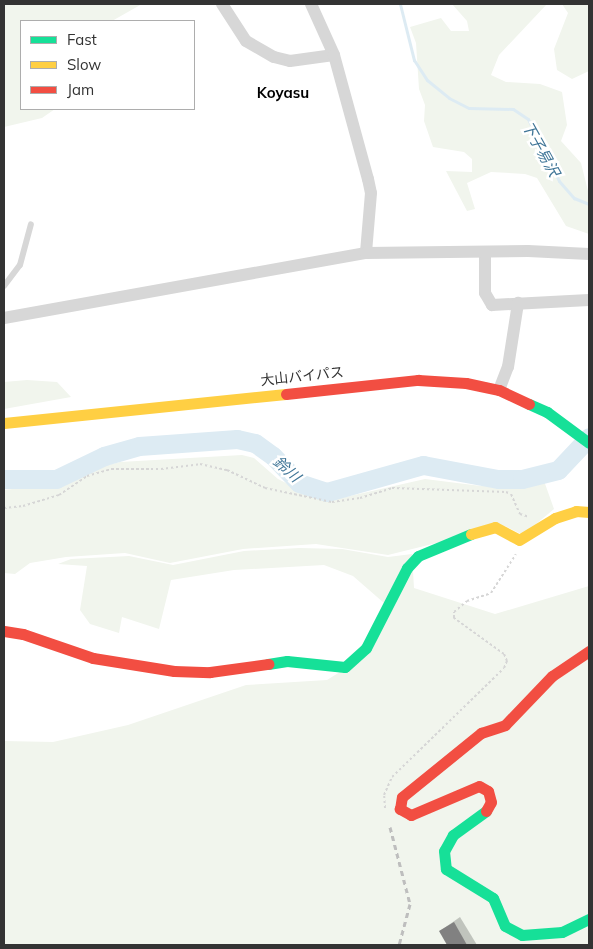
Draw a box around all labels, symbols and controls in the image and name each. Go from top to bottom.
legend [20,20,195,110]
text: Fast [67,30,97,49]
text: Slow [67,55,101,74]
text: Jam [67,80,94,99]
district label: Koyasu [257,84,309,102]
water label: 下子易沢 [519,118,563,180]
street label: 大山バイパス [259,363,345,389]
water label: 鈴川 [270,452,304,486]

